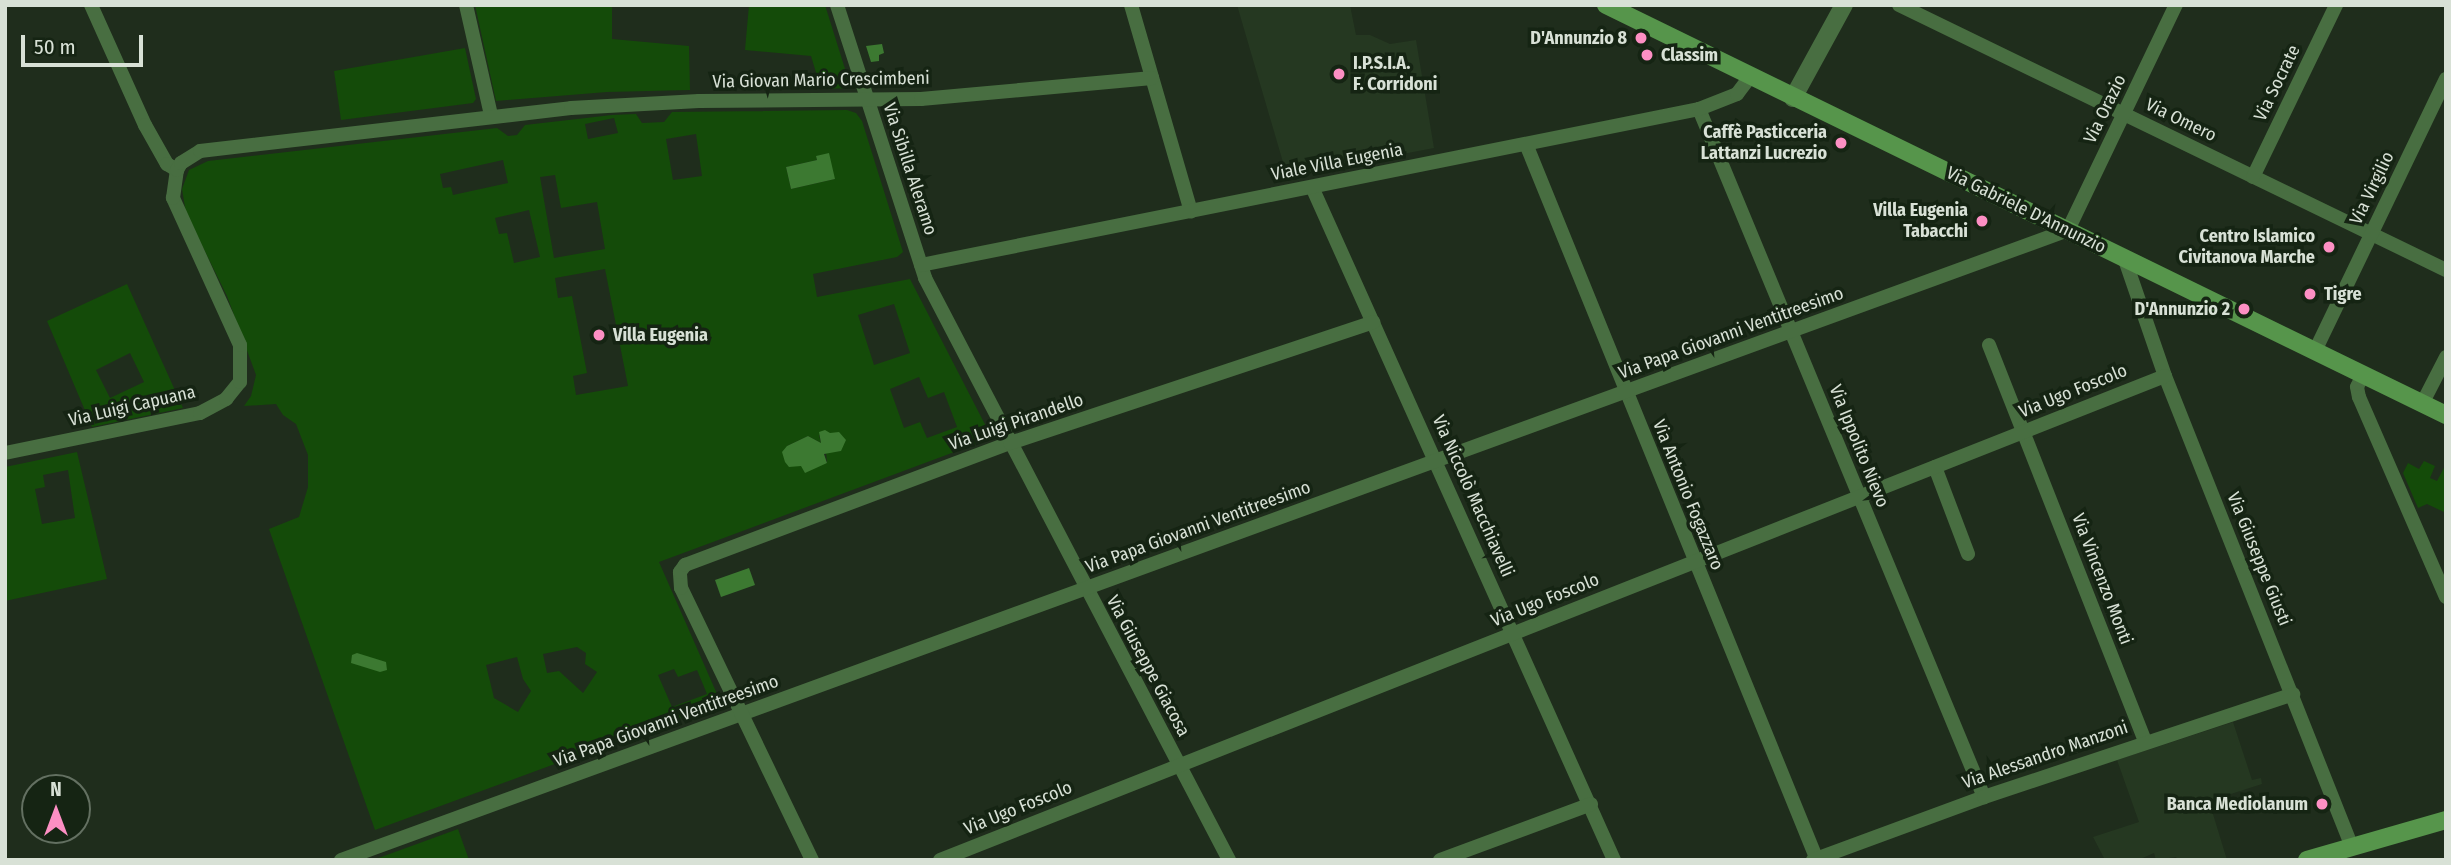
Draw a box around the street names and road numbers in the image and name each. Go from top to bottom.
street label: Via Socrate [2249,41,2305,125]
street label: Via Giovan Mario Crescimbeni [712,67,930,93]
street label: Via Orazio [2079,71,2131,147]
street label: Via Omero [2142,94,2220,146]
street label: Via Sibilla Aleramo [878,100,942,238]
street label: Viale Villa Eugenia [1269,139,1405,185]
street label: Via Virgilio [2345,148,2399,228]
street label: Via Gabriele D'Annunzio [1943,162,2109,258]
street label: Via Papa Giovanni Ventitreesimo [1616,282,1846,384]
street label: Via Ugo Foscolo [2016,360,2130,422]
street label: Via Luigi Capuana [66,381,198,431]
street label: Via Ippolito Nievo [1825,382,1893,510]
street label: Via Luigi Pirandello [946,389,1086,455]
street label: Via Niccolò Macchiavelli [1428,412,1518,580]
street label: Via Antonio Fogazzaro [1648,417,1728,573]
street label: Via Papa Giovanni Ventitreesimo [1083,476,1313,578]
street label: Via Giuseppe Giusti [2222,489,2296,629]
street label: Via Vincenzo Monti [2067,510,2137,648]
street label: Via Ugo Foscolo [1488,569,1602,631]
street label: Via Giuseppe Giacosa [1102,592,1194,740]
street label: Via Papa Giovanni Ventitreesimo [551,670,781,772]
street label: Via Alessandro Manzoni [1959,716,2131,794]
street label: Via Ugo Foscolo [961,777,1075,839]

